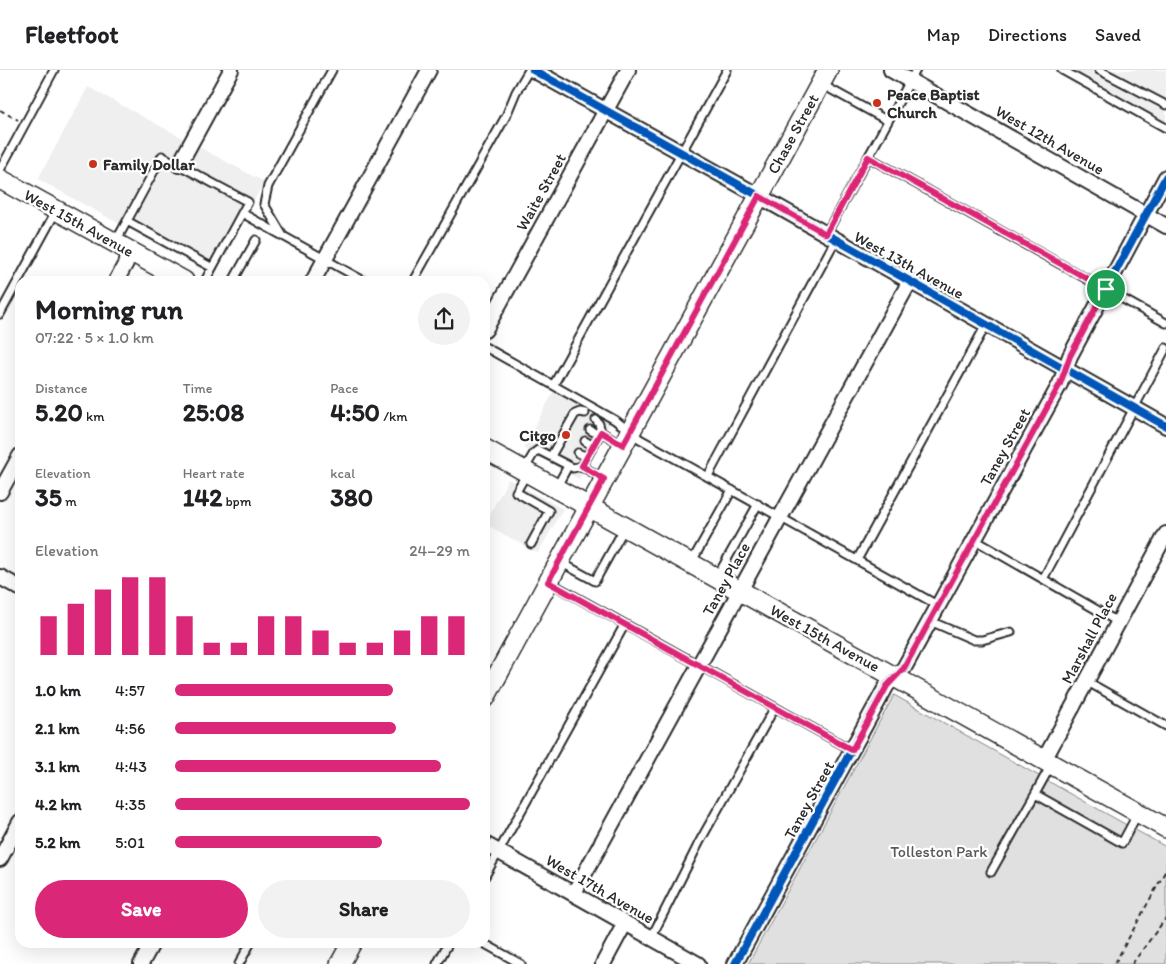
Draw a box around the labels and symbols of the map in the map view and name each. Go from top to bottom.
place label: Peace Baptist Church [887,85,980,122]
street label: Chase Street [763,91,823,177]
marker: Peace Baptist Church [871,97,883,109]
street label: West 12th Avenue [992,101,1108,179]
street label: Waite Street [512,150,570,234]
place label: Family Dollar [103,155,195,175]
marker: Family Dollar [87,158,99,170]
street label: West 15th Avenue [21,185,137,261]
street label: West 13th Avenue [851,227,967,303]
pin [1085,268,1127,310]
street label: Taney Street [976,405,1034,489]
place label: Citgo [519,426,556,446]
marker: Citgo [560,429,572,441]
street label: Taney Place [698,539,754,619]
street label: Marshall Place [1057,589,1121,687]
street label: West 15th Avenue [767,600,883,676]
street label: Taney Street [780,758,838,842]
park label: Tolleston Park [890,842,988,861]
street label: West 17th Avenue [542,850,658,928]

